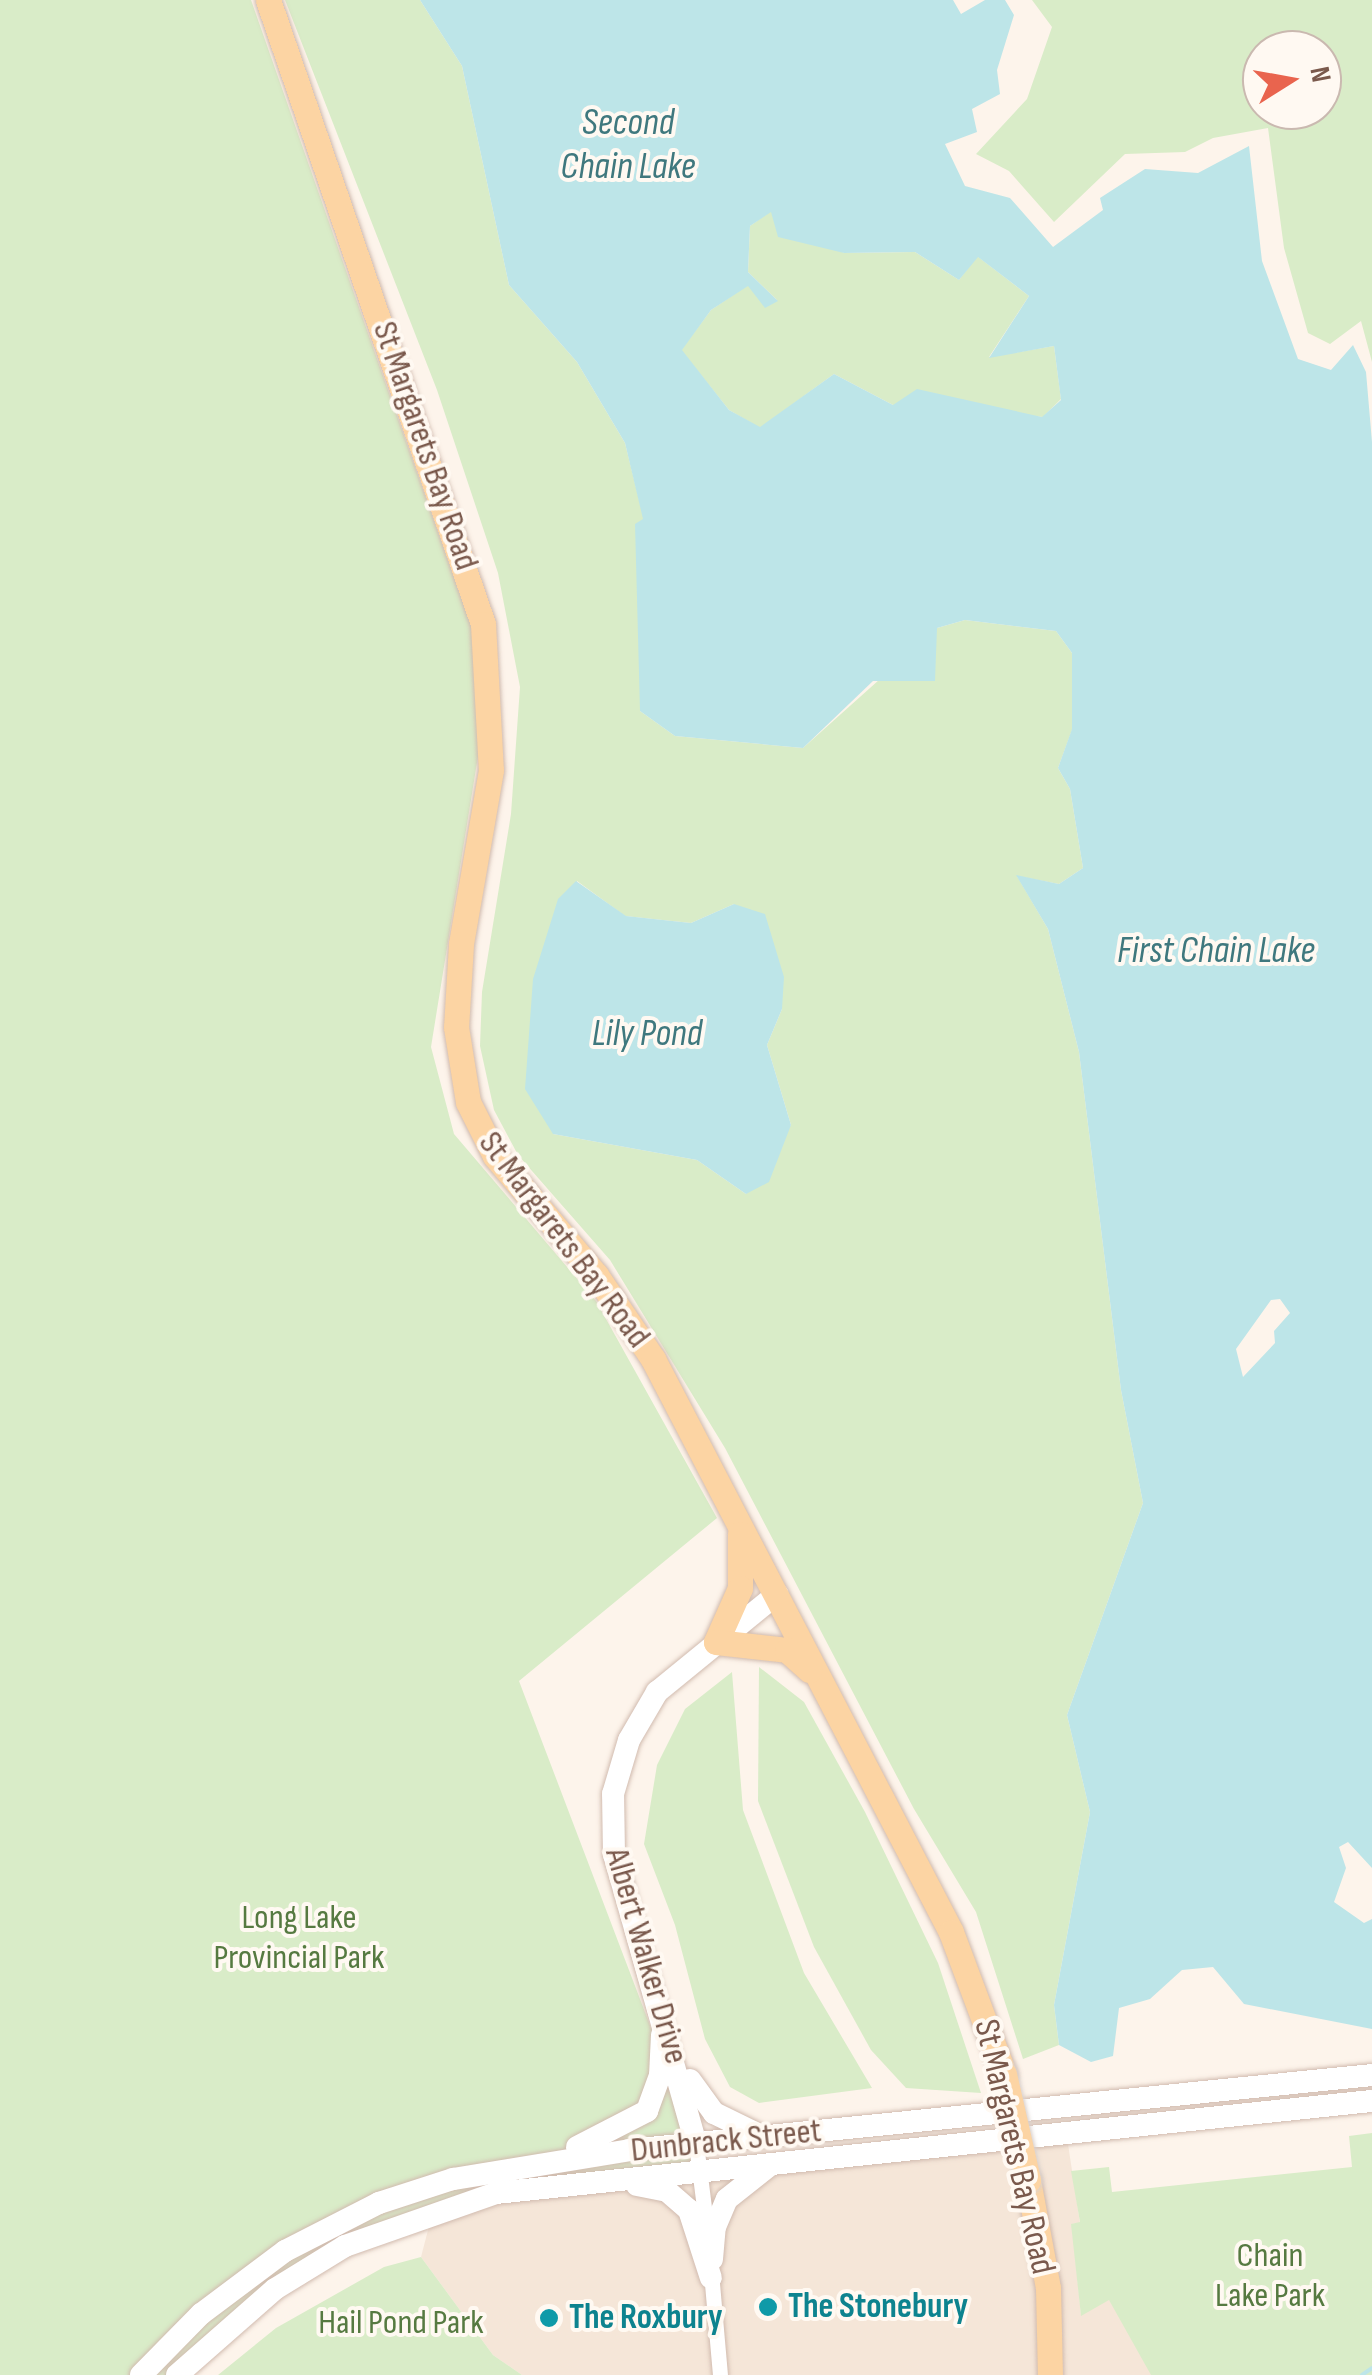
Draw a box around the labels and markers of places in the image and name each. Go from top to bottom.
place label: The Stonebury [788,2286,968,2328]
marker: The Stonebury [757,2296,779,2318]
place label: The Roxbury [569,2297,722,2339]
marker: The Roxbury [538,2307,560,2329]

